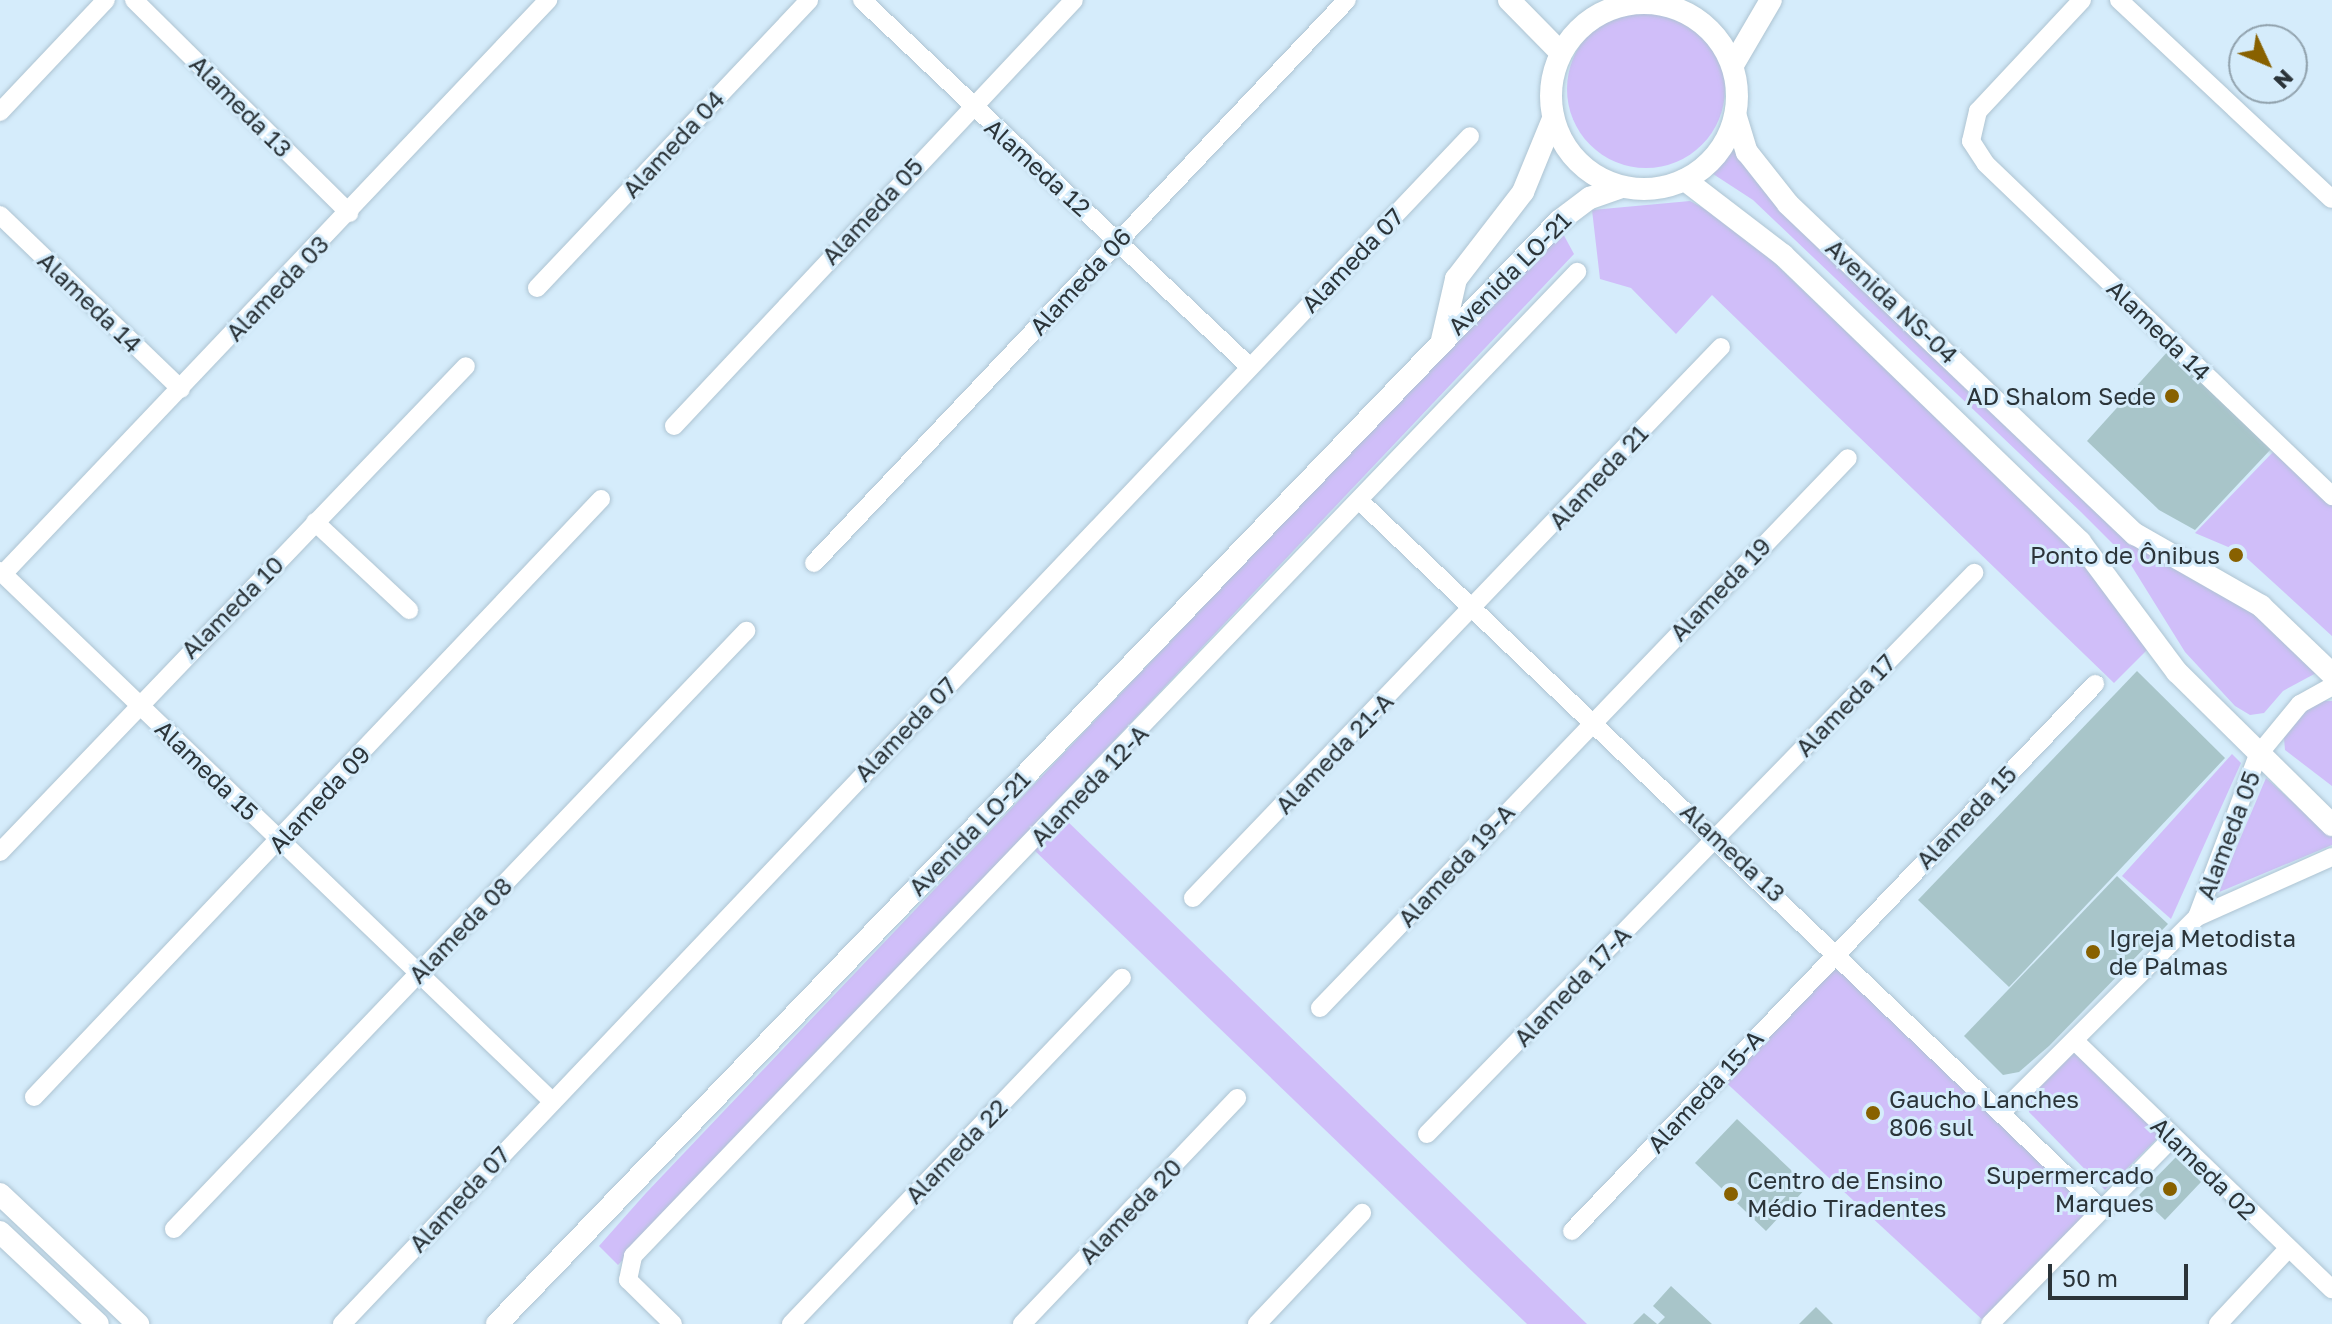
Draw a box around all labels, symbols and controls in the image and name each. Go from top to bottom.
north arrow [2228,24,2308,104]
street label: Alameda 13 [184,49,298,163]
text: N [2269,64,2300,95]
street label: Alameda 04 [616,85,730,203]
street label: Alameda 12 [979,112,1097,222]
street label: Alameda 05 [815,152,929,270]
street label: Alameda 07 [1295,202,1409,318]
street label: Avenida LO-21 [1441,205,1577,341]
street label: Alameda 06 [1023,222,1137,340]
street label: Alameda 03 [220,229,334,347]
street label: Avenida NS-04 [1820,233,1964,369]
street label: Alameda 14 [32,246,148,358]
street label: Alameda 14 [2101,274,2217,386]
place label: AD Shalom Sede [1966,382,2156,410]
marker: AD Shalom Sede [2163,387,2181,405]
street label: Alameda 21 [1542,419,1654,535]
street label: Alameda 19 [1664,531,1776,647]
place label: Ponto de Ônibus [2030,541,2220,569]
marker: Ponto de Ônibus [2227,546,2245,564]
street label: Alameda 10 [175,550,289,664]
street label: Alameda 17 [1789,648,1901,762]
street label: Alameda 07 [848,671,962,787]
street label: Alameda 21-A [1269,687,1399,819]
street label: Alameda 15 [150,714,264,826]
street label: Alameda 12-A [1024,719,1154,851]
street label: Alameda 09 [262,740,376,858]
street label: Alameda 15 [1910,760,2022,874]
street label: Avenida LO-21 [902,765,1036,901]
street label: Alameda 05 [2190,767,2266,903]
street label: Alameda 13 [1675,796,1791,908]
street label: Alameda 19-A [1392,798,1520,932]
street label: Alameda 08 [402,871,518,989]
street label: Alameda 17-A [1507,920,1637,1052]
place label: Igreja Metodista de Palmas [2109,924,2296,980]
marker: Igreja Metodista de Palmas [2084,943,2102,961]
street label: Alameda 15-A [1641,1024,1769,1158]
place label: Gaucho Lanches 806 sul [1889,1085,2079,1141]
street label: Alameda 22 [899,1093,1013,1209]
marker: Gaucho Lanches 806 sul [1864,1104,1882,1122]
street label: Alameda 02 [2145,1111,2263,1225]
street label: Alameda 07 [403,1140,515,1258]
street label: Alameda 20 [1073,1152,1187,1270]
place label: Supermercado Marques [1986,1161,2154,1217]
place label: Centro de Ensino Médio Tiradentes [1747,1166,1947,1222]
marker: Supermercado Marques [2161,1180,2179,1198]
marker: Centro de Ensino Médio Tiradentes [1722,1185,1740,1203]
scale bar [2052,1248,2192,1298]
text: 50 m [2062,1263,2118,1292]

